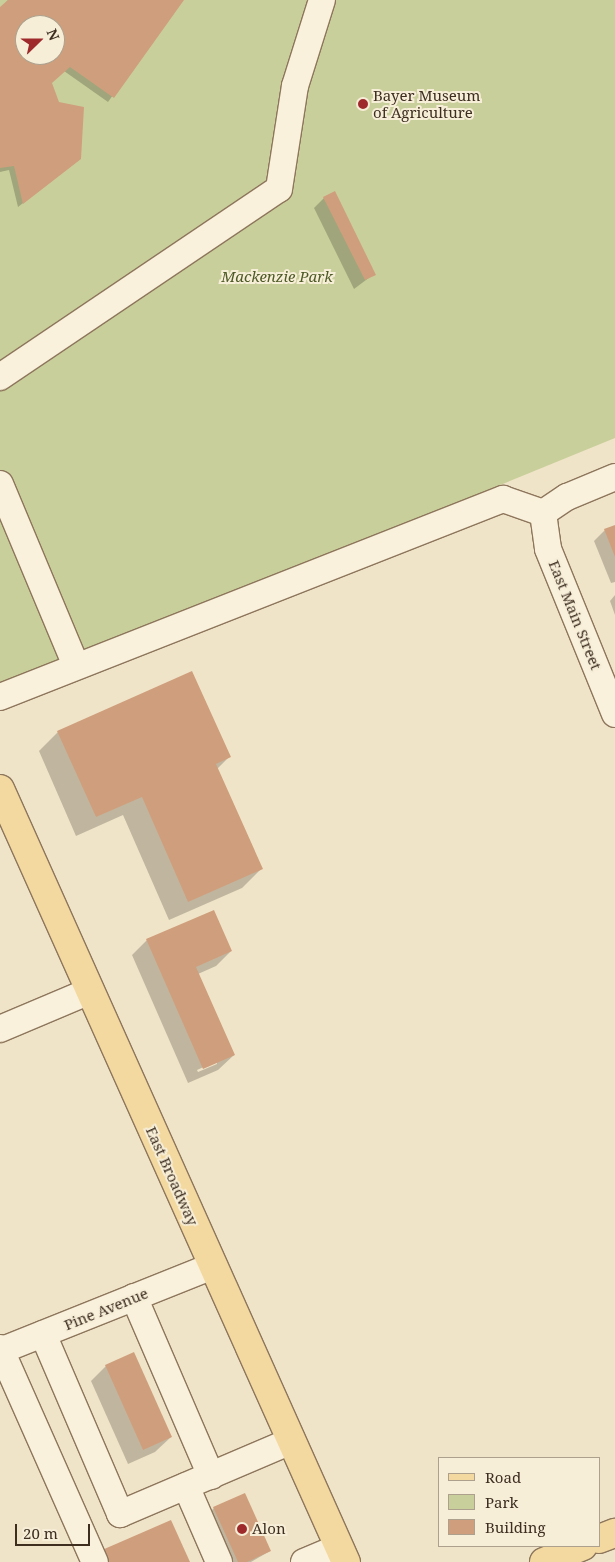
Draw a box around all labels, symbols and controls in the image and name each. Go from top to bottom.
north arrow [15,15,65,65]
text: N [43,26,64,43]
place label: Bayer Museum of Agriculture [373,86,481,121]
marker: Bayer Museum of Agriculture [357,98,369,110]
park label: Mackenzie Park [221,268,333,286]
street label: East Main Street [545,558,605,672]
street label: East Broadway [142,1124,202,1228]
street label: Pine Avenue [61,1284,151,1334]
legend [438,1457,600,1547]
text: Road [485,1467,521,1487]
text: Park [485,1492,518,1512]
scale bar [18,1514,92,1546]
text: Building [485,1517,546,1537]
place label: Alon [252,1520,286,1538]
text: 20 m [23,1523,58,1543]
marker: Alon [236,1523,248,1535]

